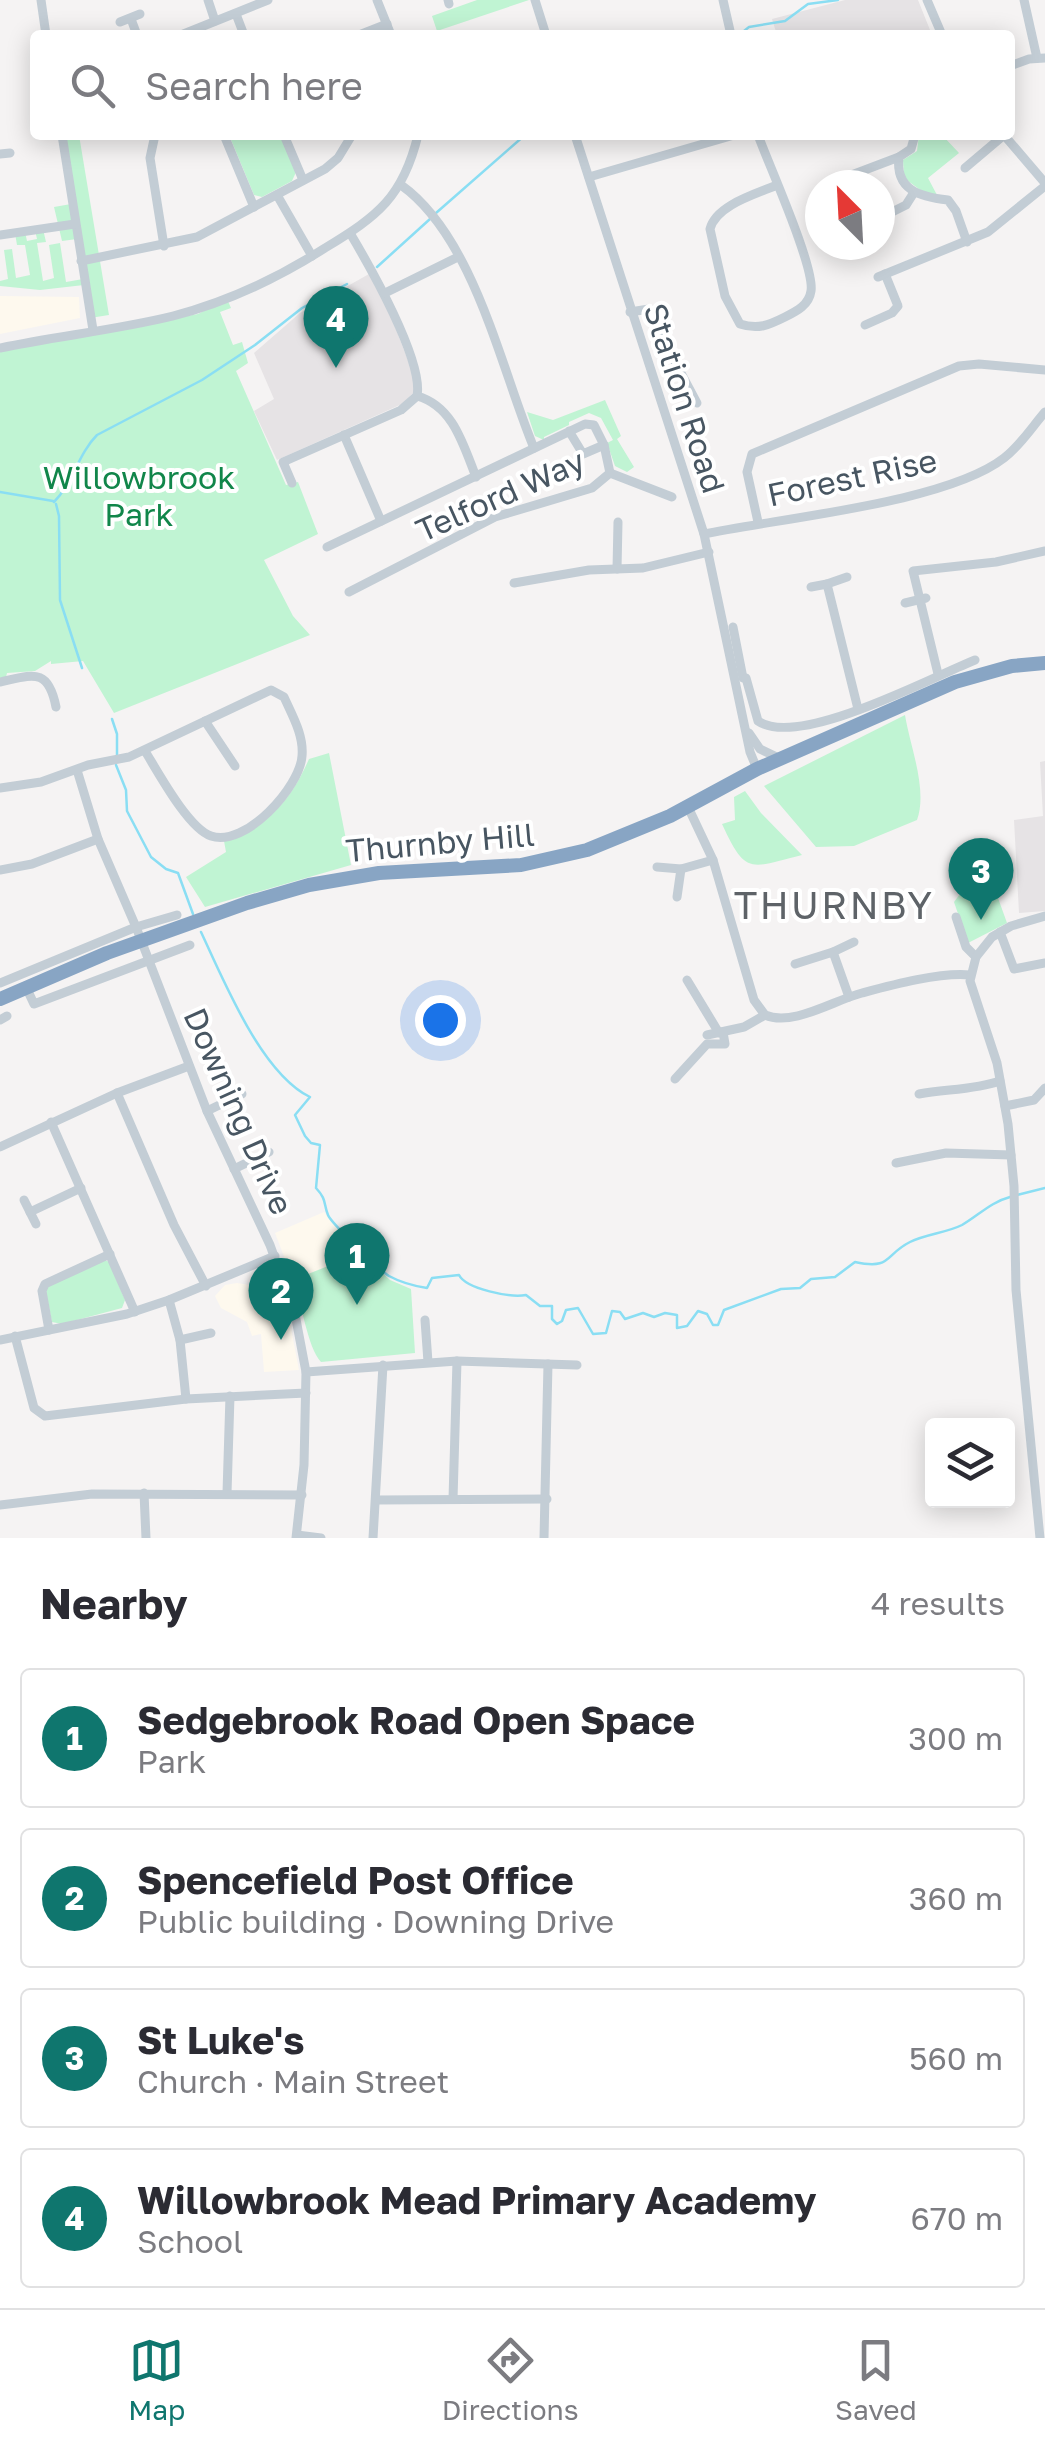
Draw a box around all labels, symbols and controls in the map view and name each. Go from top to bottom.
search box [30,30,1015,140]
icon: search [65,58,120,113]
text: Search here [145,63,363,108]
north arrow [805,170,895,260]
pin: 4 [304,286,368,368]
street label: Station Road [636,298,734,498]
street label: Telford Way [410,441,590,549]
street label: Forest Rise [764,441,940,513]
park label: Willowbrook Park [43,458,235,533]
street label: Thurnby Hill [344,815,536,869]
pin: 3 [948,838,1014,920]
district label: THURNBY [734,882,934,927]
your location [415,995,466,1046]
street label: Downing Drive [176,1002,302,1220]
pin: 1 [324,1222,390,1305]
pin: 2 [248,1258,314,1340]
map controls [925,1418,1015,1508]
button: layers [925,1418,1015,1508]
text: Nearby [40,1578,188,1628]
text: 4 results [871,1584,1005,1622]
text: Sedgebrook Road Open Space [137,1697,695,1742]
text: 1 [66,1719,83,1757]
text: 300 m [908,1719,1003,1757]
text: Park [137,1742,206,1780]
text: Spencefield Post Office [137,1857,574,1902]
text: 2 [65,1879,84,1917]
text: 360 m [909,1879,1003,1917]
text: Public building · Downing Drive [137,1902,614,1940]
text: St Luke's [137,2017,304,2062]
text: 3 [65,2039,84,2077]
text: 560 m [909,2039,1003,2077]
text: Church · Main Street [137,2062,449,2100]
text: Willowbrook Mead Primary Academy [137,2177,817,2222]
text: 4 [64,2199,85,2237]
text: 670 m [911,2199,1003,2237]
text: School [137,2222,243,2260]
tab: Map [128,2333,185,2426]
tab: Directions [442,2333,579,2426]
tab: Saved [835,2333,917,2426]

